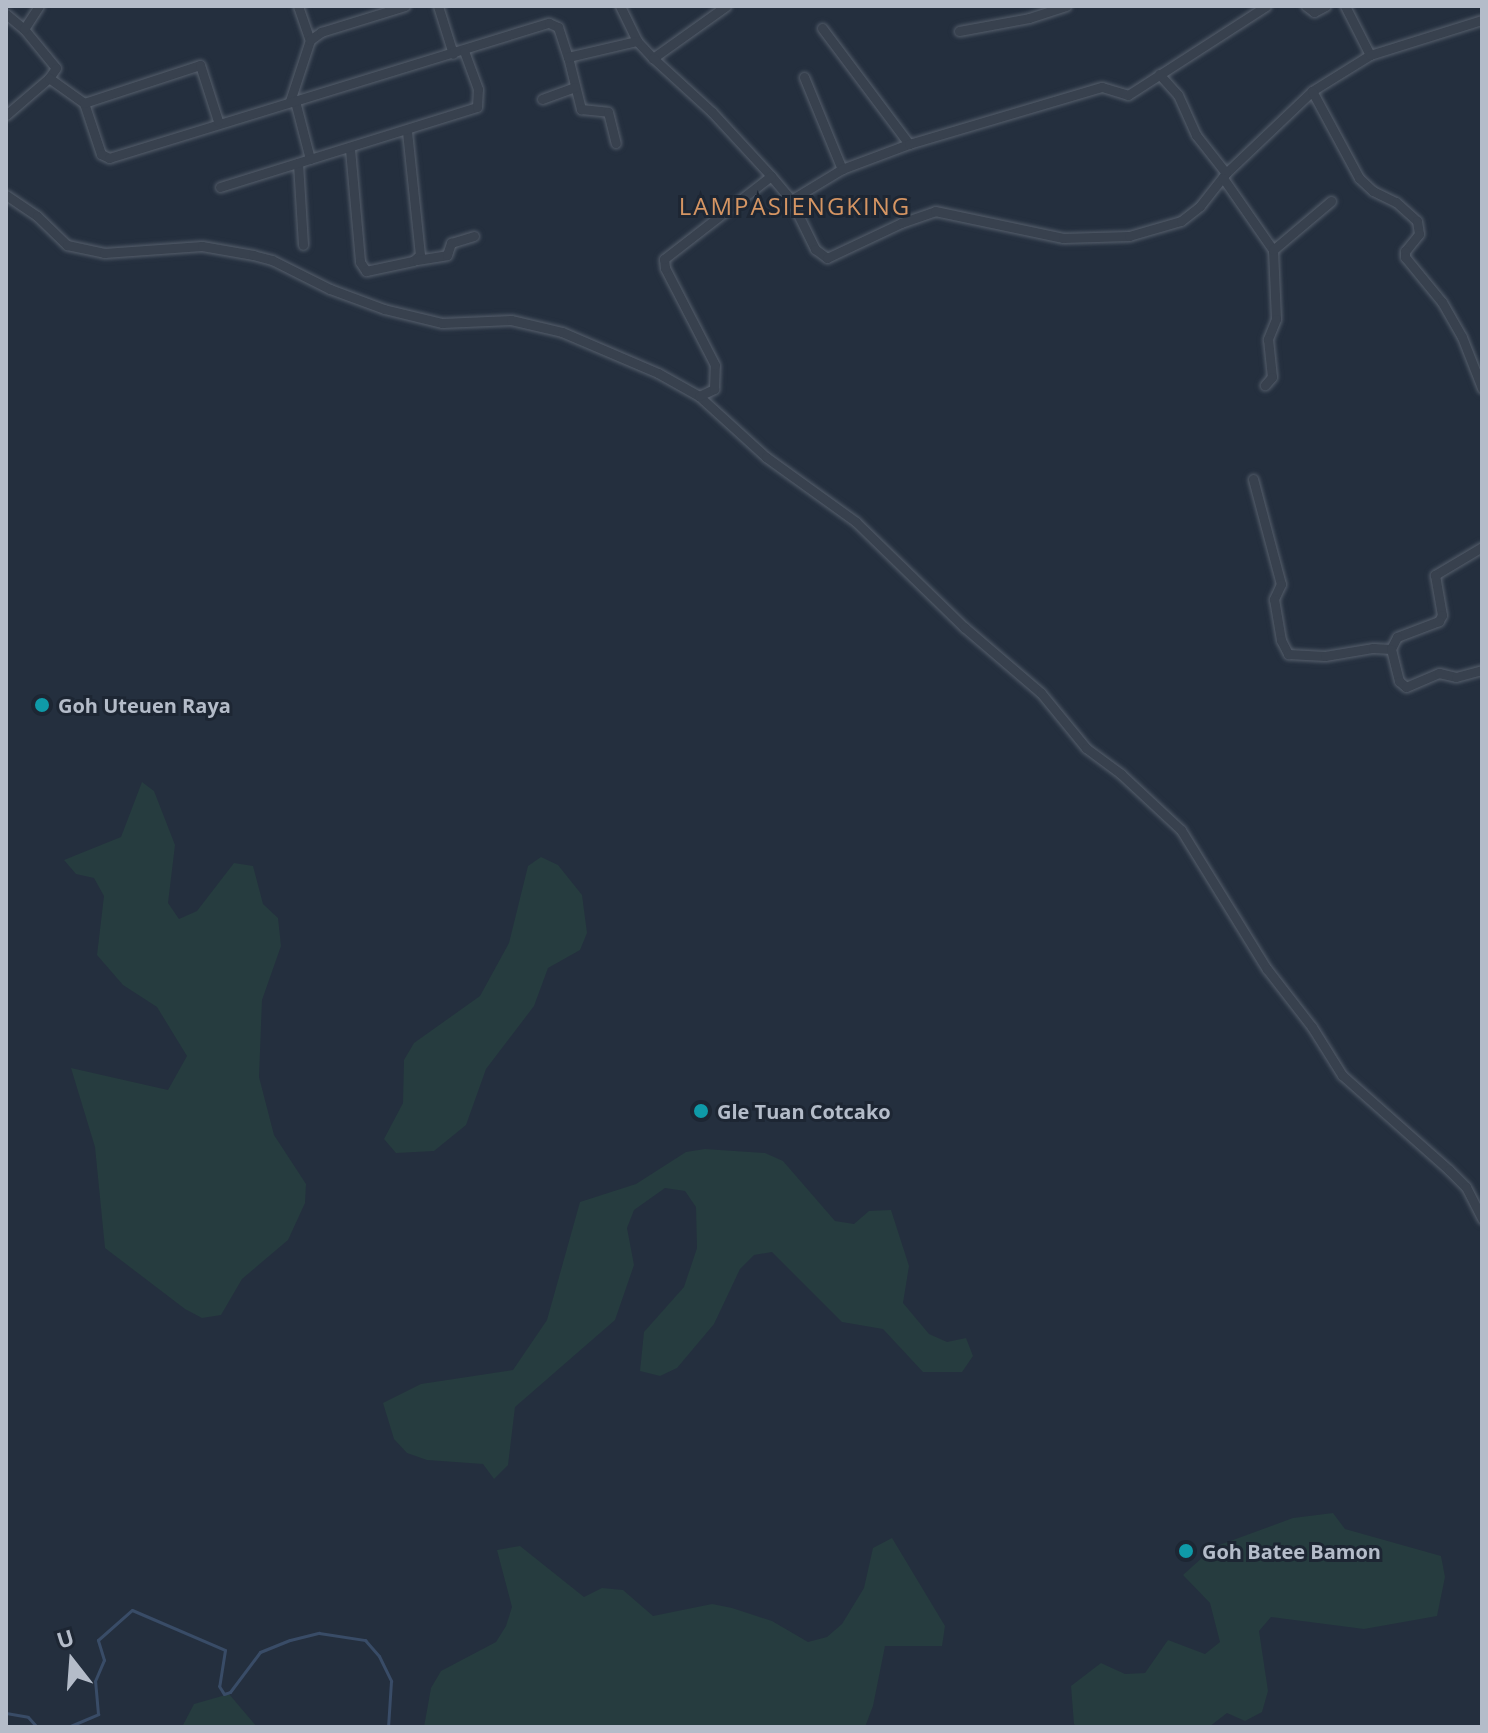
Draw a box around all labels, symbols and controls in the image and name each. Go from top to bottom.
district label: LAMPASIENGKING [679,192,911,220]
place label: Goh Uteuen Raya [58,693,231,717]
marker: Goh Uteuen Raya [33,696,51,714]
place label: Gle Tuan Cotcako [717,1099,891,1123]
marker: Gle Tuan Cotcako [692,1102,710,1120]
place label: Goh Batee Bamon [1202,1539,1381,1563]
marker: Goh Batee Bamon [1177,1542,1195,1560]
north arrow [32,1621,112,1701]
text: U [53,1621,77,1655]

